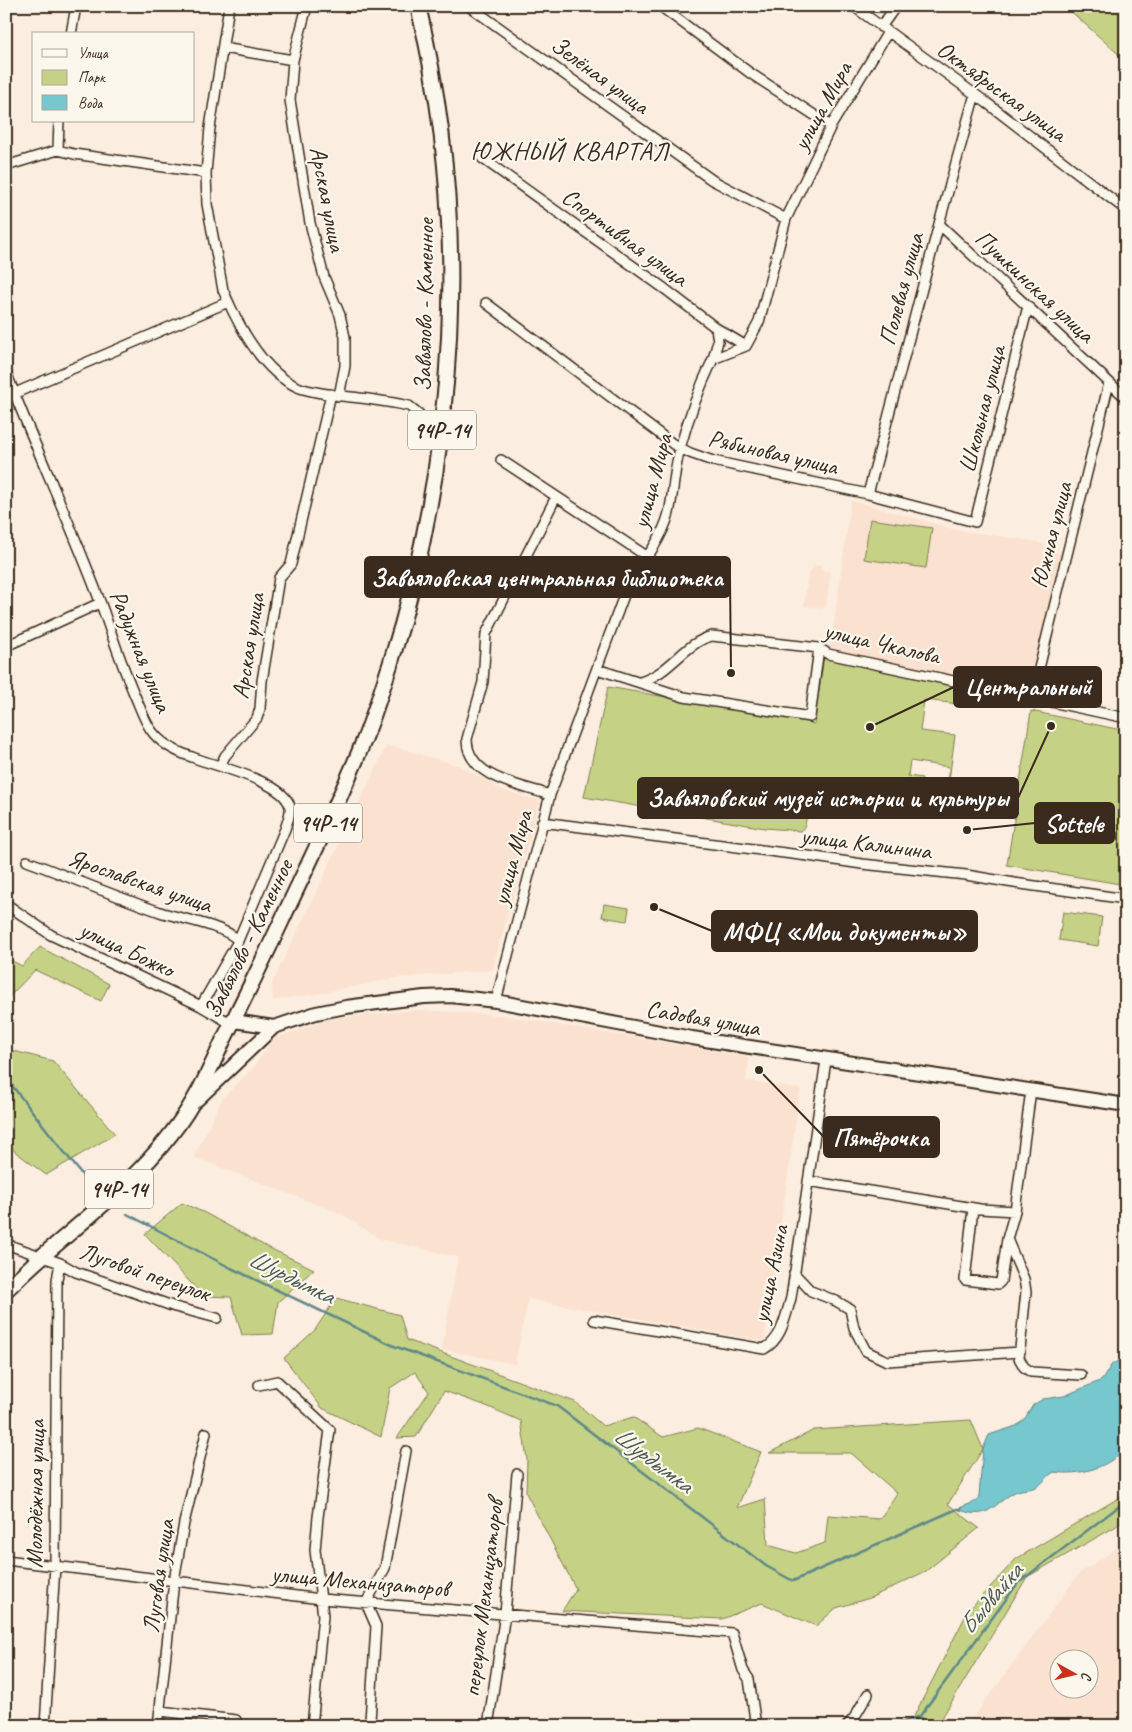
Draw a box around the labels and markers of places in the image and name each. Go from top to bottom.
callout: Завьяловская центральная библиотека [365,557,730,597]
callout: Центральный [954,667,1101,707]
callout: Завьяловский музей истории и культуры [638,778,1018,818]
callout: Sottele [1035,803,1114,843]
callout: МФЦ «Мои документы» [712,911,977,951]
callout: Пятёрочка [824,1117,939,1157]

